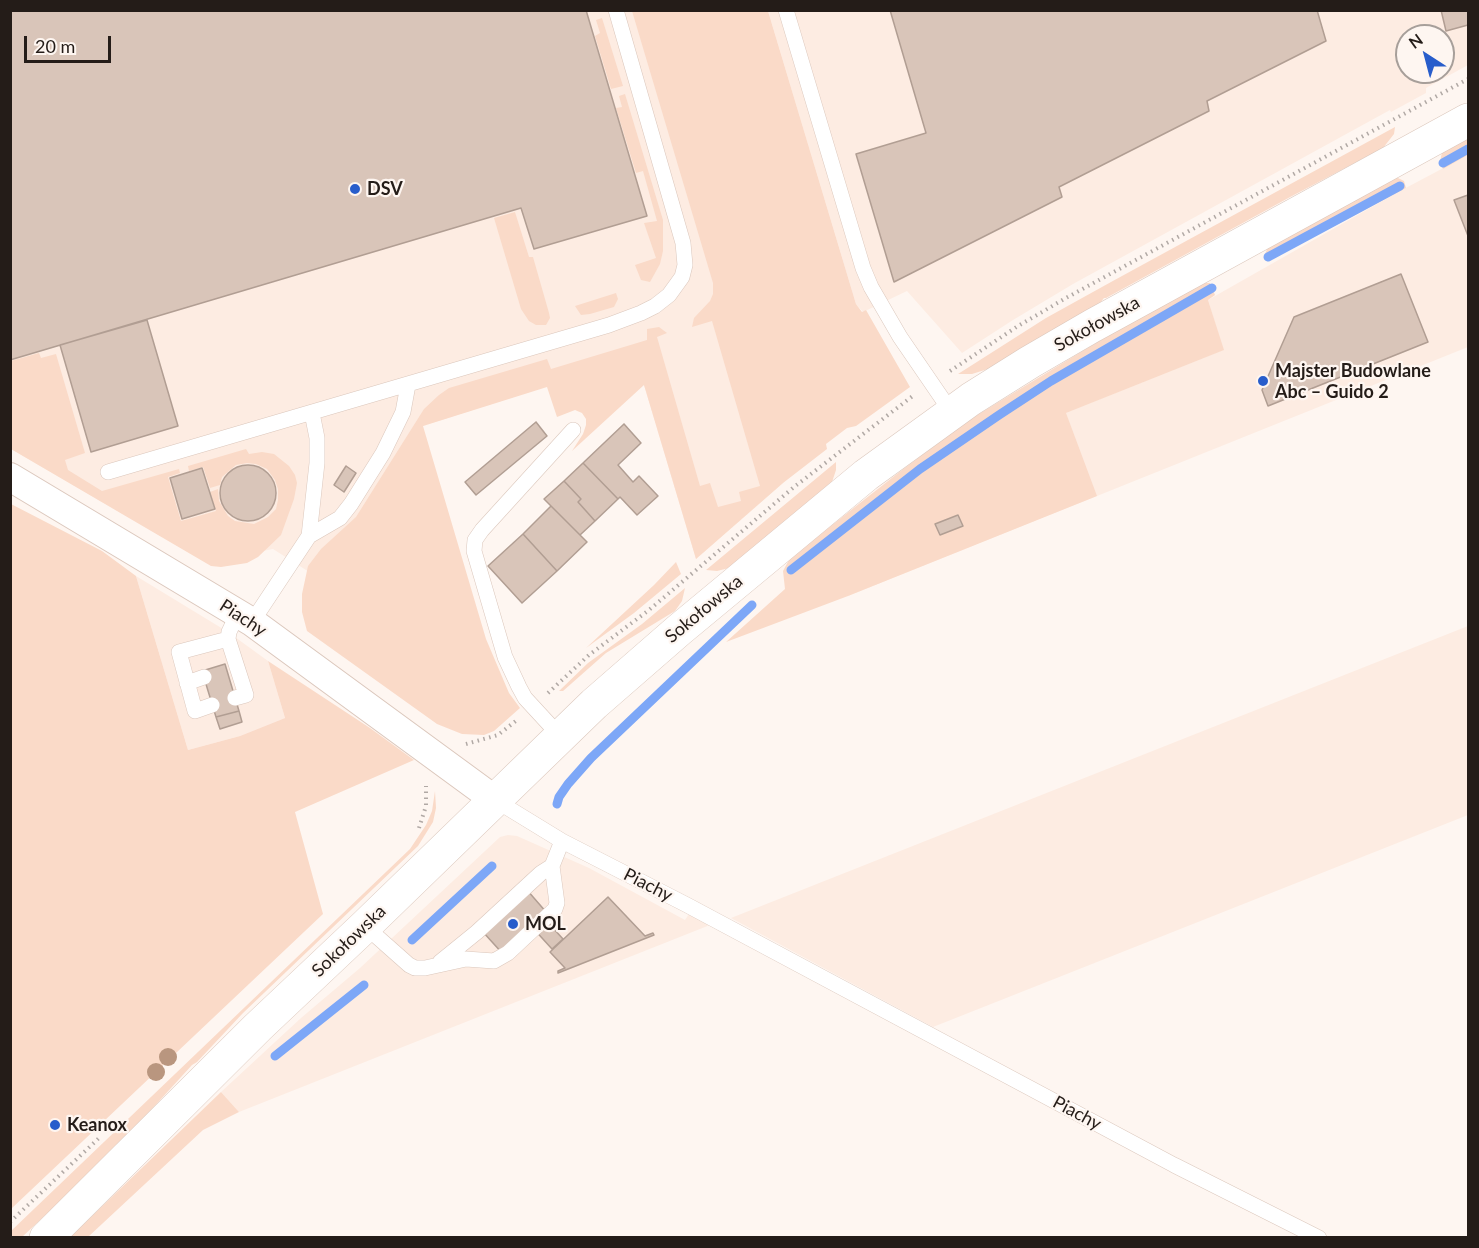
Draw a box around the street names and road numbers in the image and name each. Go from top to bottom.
street label: Sokołowska [1051,292,1143,356]
street label: Sokołowska [661,570,747,648]
street label: Piachy [215,595,271,641]
street label: Piachy [620,864,676,906]
street label: Sokołowska [308,900,390,982]
street label: Piachy [1049,1091,1105,1135]

